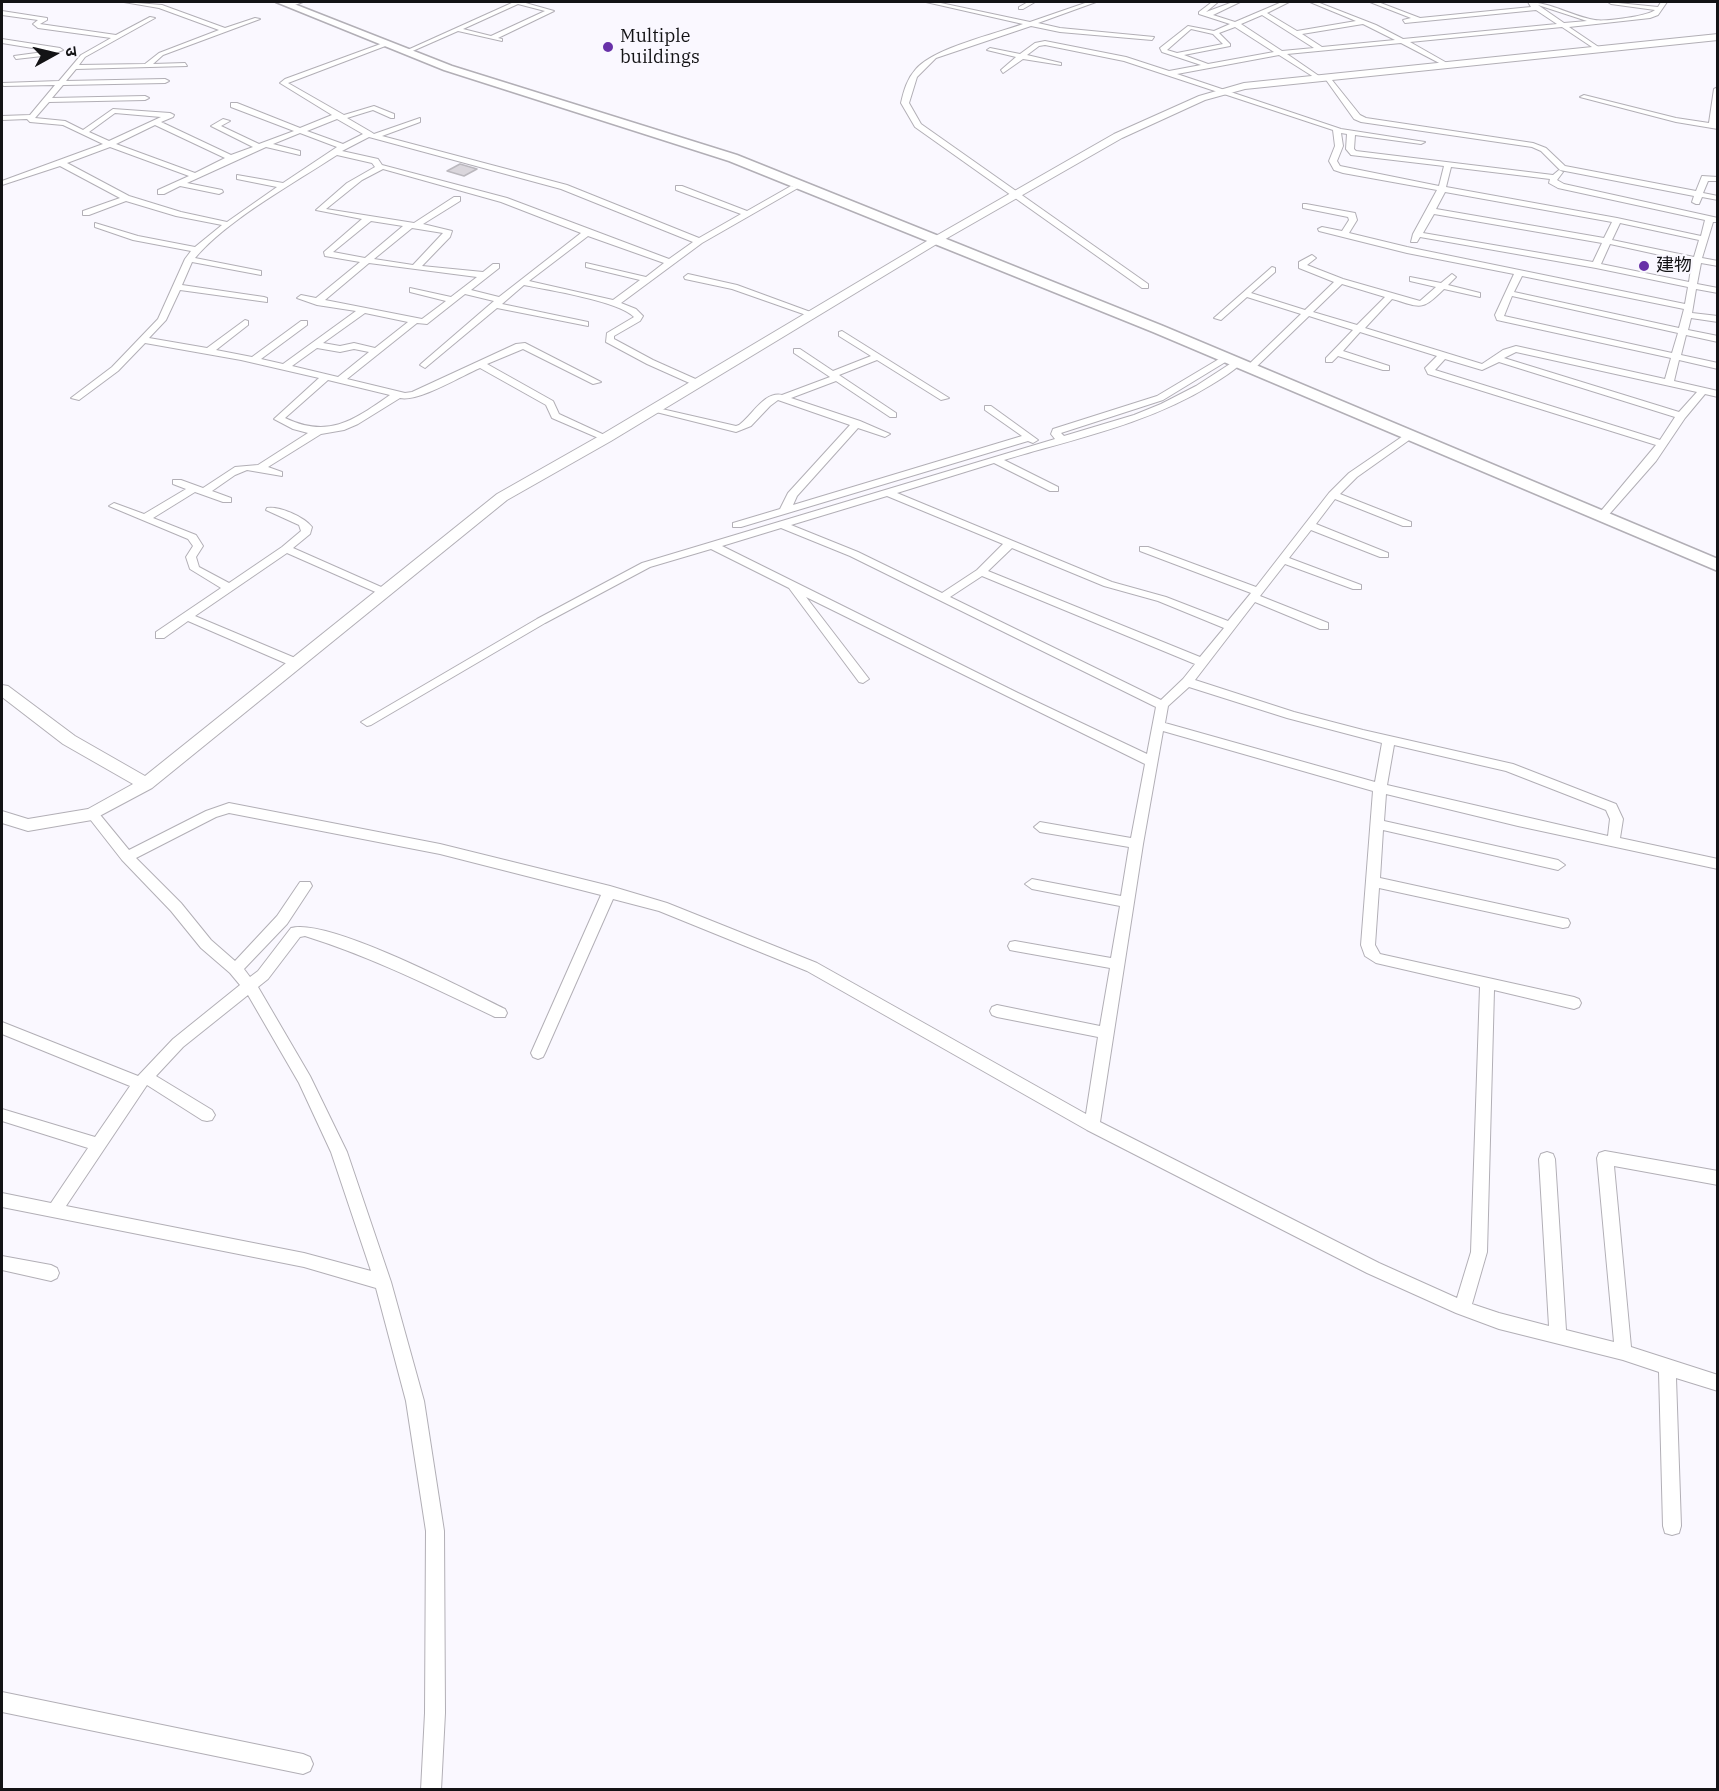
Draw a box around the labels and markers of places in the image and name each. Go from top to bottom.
place label: Multiple buildings [620,26,700,68]
marker: Multiple buildings [601,40,615,54]
place label: 建物 [1656,255,1692,277]
marker: 建物 [1637,259,1651,273]

